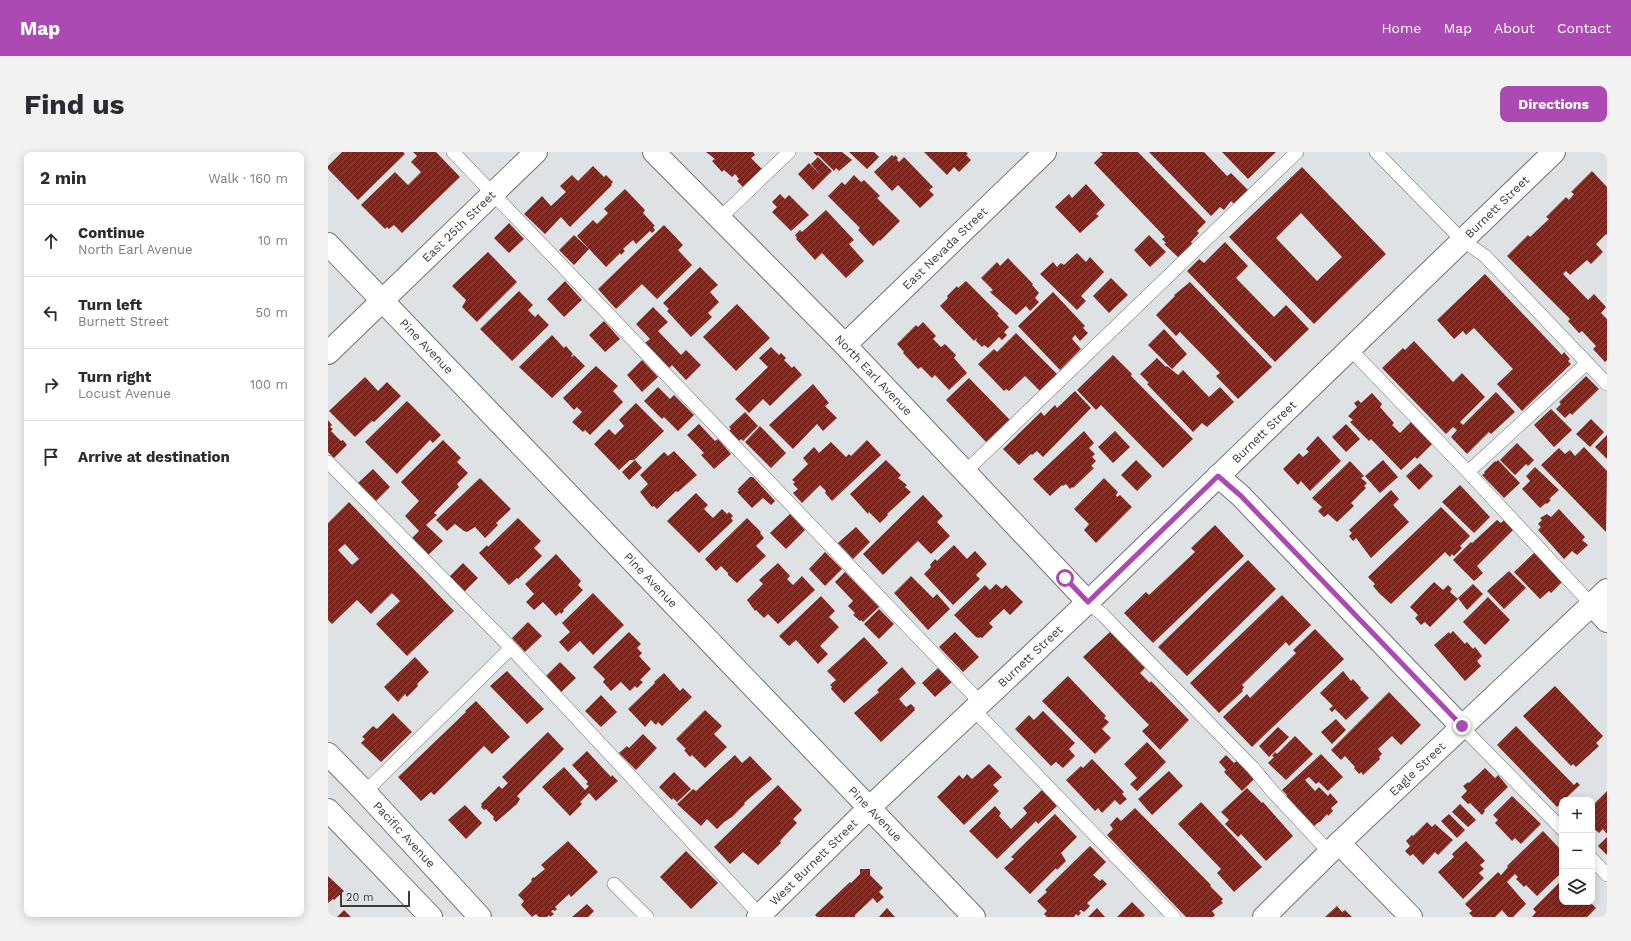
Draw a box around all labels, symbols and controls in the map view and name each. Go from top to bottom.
text: Map [20,17,60,40]
text: Home [1381,20,1421,36]
text: Map [1443,20,1472,36]
text: About [1494,20,1535,36]
text: Contact [1557,20,1611,36]
button: Directions [1500,86,1607,122]
text: Find us [24,88,124,121]
text: 2 min [40,168,86,188]
text: Walk · 160 m [208,171,288,186]
street label: Burnett Street [1462,173,1532,241]
street label: East 25th Street [419,188,498,265]
street label: East Nevada Street [900,204,990,293]
text: Continue [78,224,145,242]
icon: ahead [40,230,62,252]
text: 10 m [258,233,288,248]
text: North Earl Avenue [78,242,192,257]
text: Turn left [78,296,142,314]
icon: left [40,302,62,324]
text: 50 m [256,305,288,320]
text: Burnett Street [78,314,169,329]
street label: Pine Avenue [397,316,456,377]
street label: North Earl Avenue [832,332,915,418]
text: Turn right [78,368,151,386]
icon: right [40,374,62,396]
text: 100 m [250,377,288,392]
text: Locust Avenue [78,386,171,401]
street label: Burnett Street [1229,398,1299,466]
icon: arrive [40,446,62,468]
text: Arrive at destination [78,448,230,466]
street label: Pine Avenue [621,550,680,611]
route start [1056,569,1074,587]
street label: Burnett Street [995,622,1066,690]
route end [1453,717,1471,735]
street label: Eagle Street [1386,739,1448,799]
street label: Pine Avenue [845,783,905,844]
map controls [1559,797,1595,905]
button: + [1559,797,1595,833]
street label: Pacific Avenue [370,799,438,871]
street label: West Burnett Street [767,816,860,908]
button: − [1559,833,1595,869]
button: layers [1559,869,1595,905]
scale bar [340,889,410,908]
text: 20 m [346,891,374,904]

